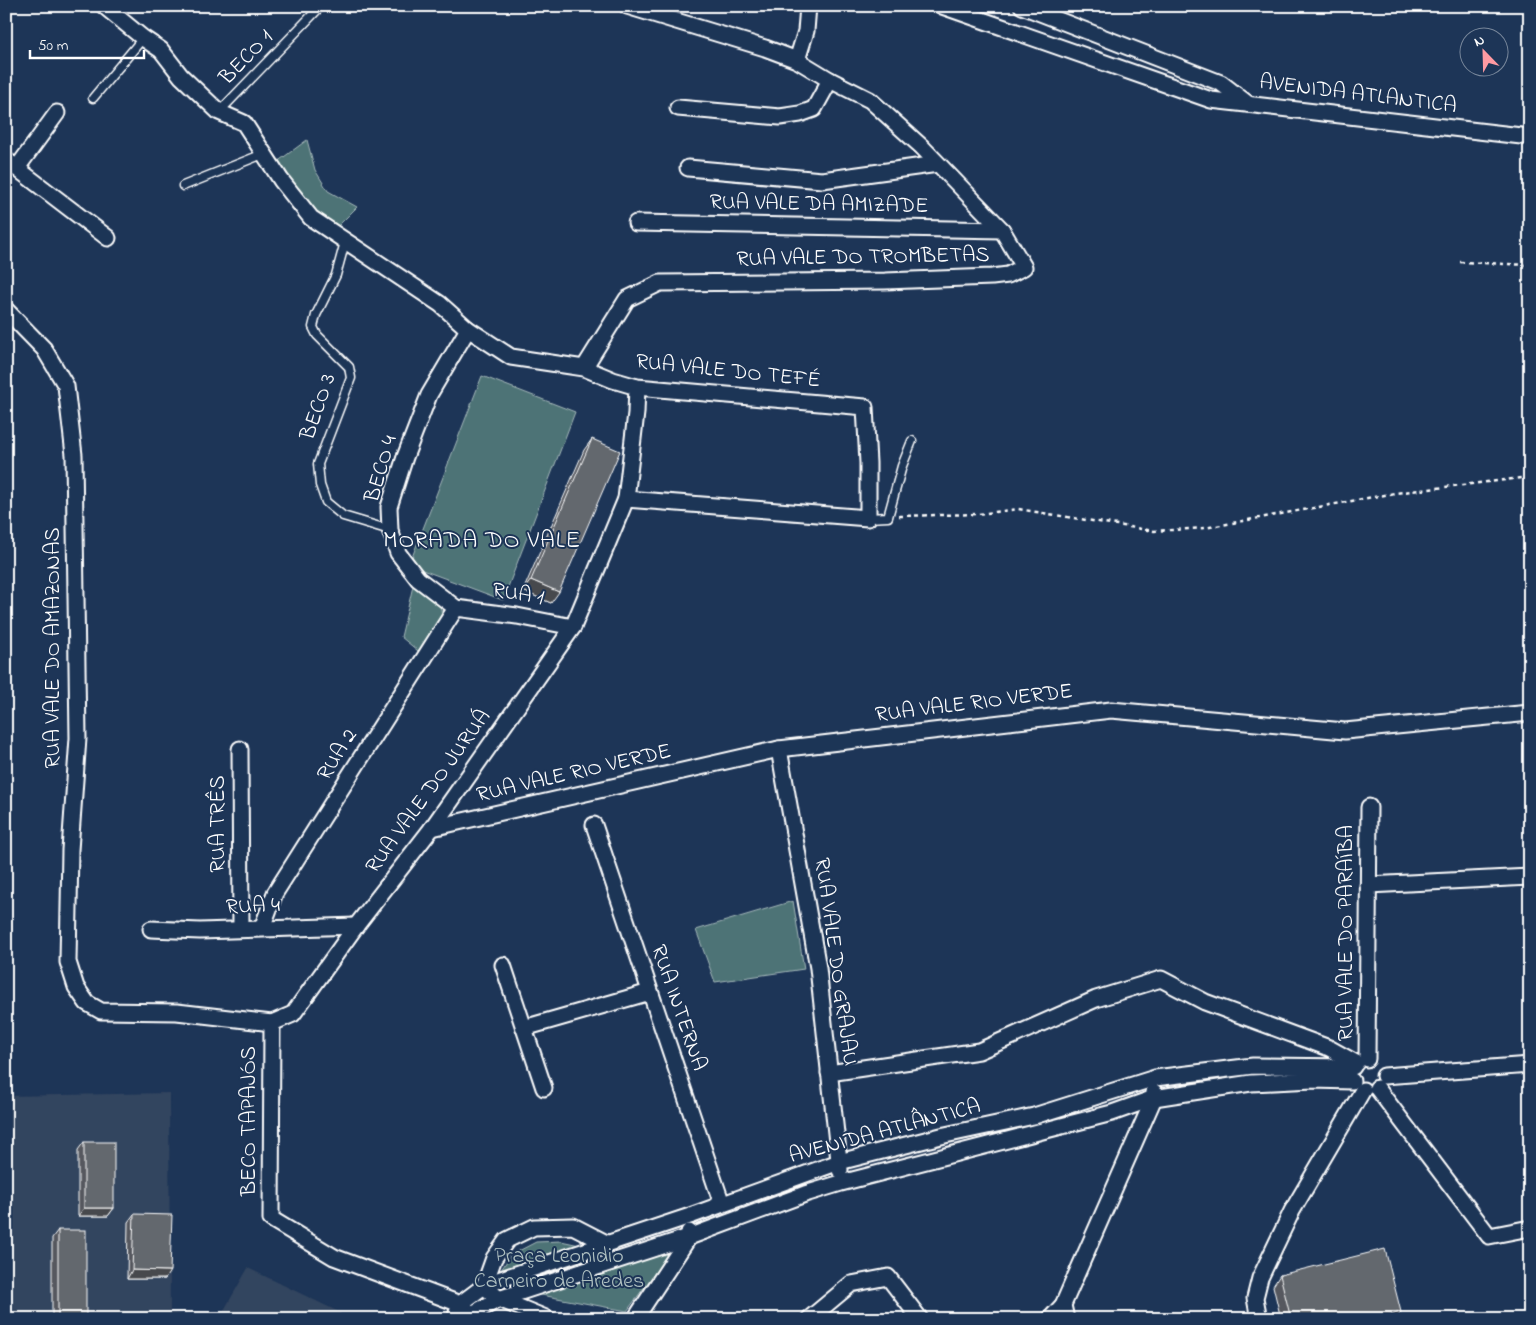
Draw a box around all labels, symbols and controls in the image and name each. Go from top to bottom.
street label: BECO 1 [212,23,282,94]
scale bar [30,28,144,60]
north arrow [1458,28,1508,78]
text: N [1471,30,1488,53]
text: 50 m [38,35,69,57]
street label: AVENIDA ATLANTICA [1258,67,1458,123]
street label: RUA VALE DA AMIZADE [709,187,929,223]
street label: RUA VALE DO TROMBETAS [736,240,990,276]
street label: RUA VALE DO TEFÉ [634,346,822,398]
street label: BECO 3 [292,369,345,446]
street label: BECO 4 [357,432,407,507]
district label: MORADA DO VALE [383,524,581,559]
street label: RUA VALE DO AMAZONAS [38,527,70,769]
street label: RUA 1 [490,575,546,615]
street label: RUA VALE RIO VERDE [873,676,1075,732]
street label: RUA VALE DO JURUÁ [358,703,500,881]
street label: RUA 2 [310,723,366,787]
street label: RUA VALE RIO VERDE [474,736,674,812]
street label: RUA TRÊS [203,775,235,873]
street label: RUA VALE DO PARAÍBA [1331,825,1363,1041]
street label: RUA VALE DO GRAJAU [805,856,865,1068]
street label: RUA 4 [225,890,281,924]
street label: RUA INTERNA [641,941,715,1075]
street label: BECO TAPAJÓS [234,1046,266,1197]
street label: AVENIDA ATLÂNTICA [785,1090,984,1173]
park label: Praça Leonidio Carneiro de Aredes [474,1241,644,1298]

